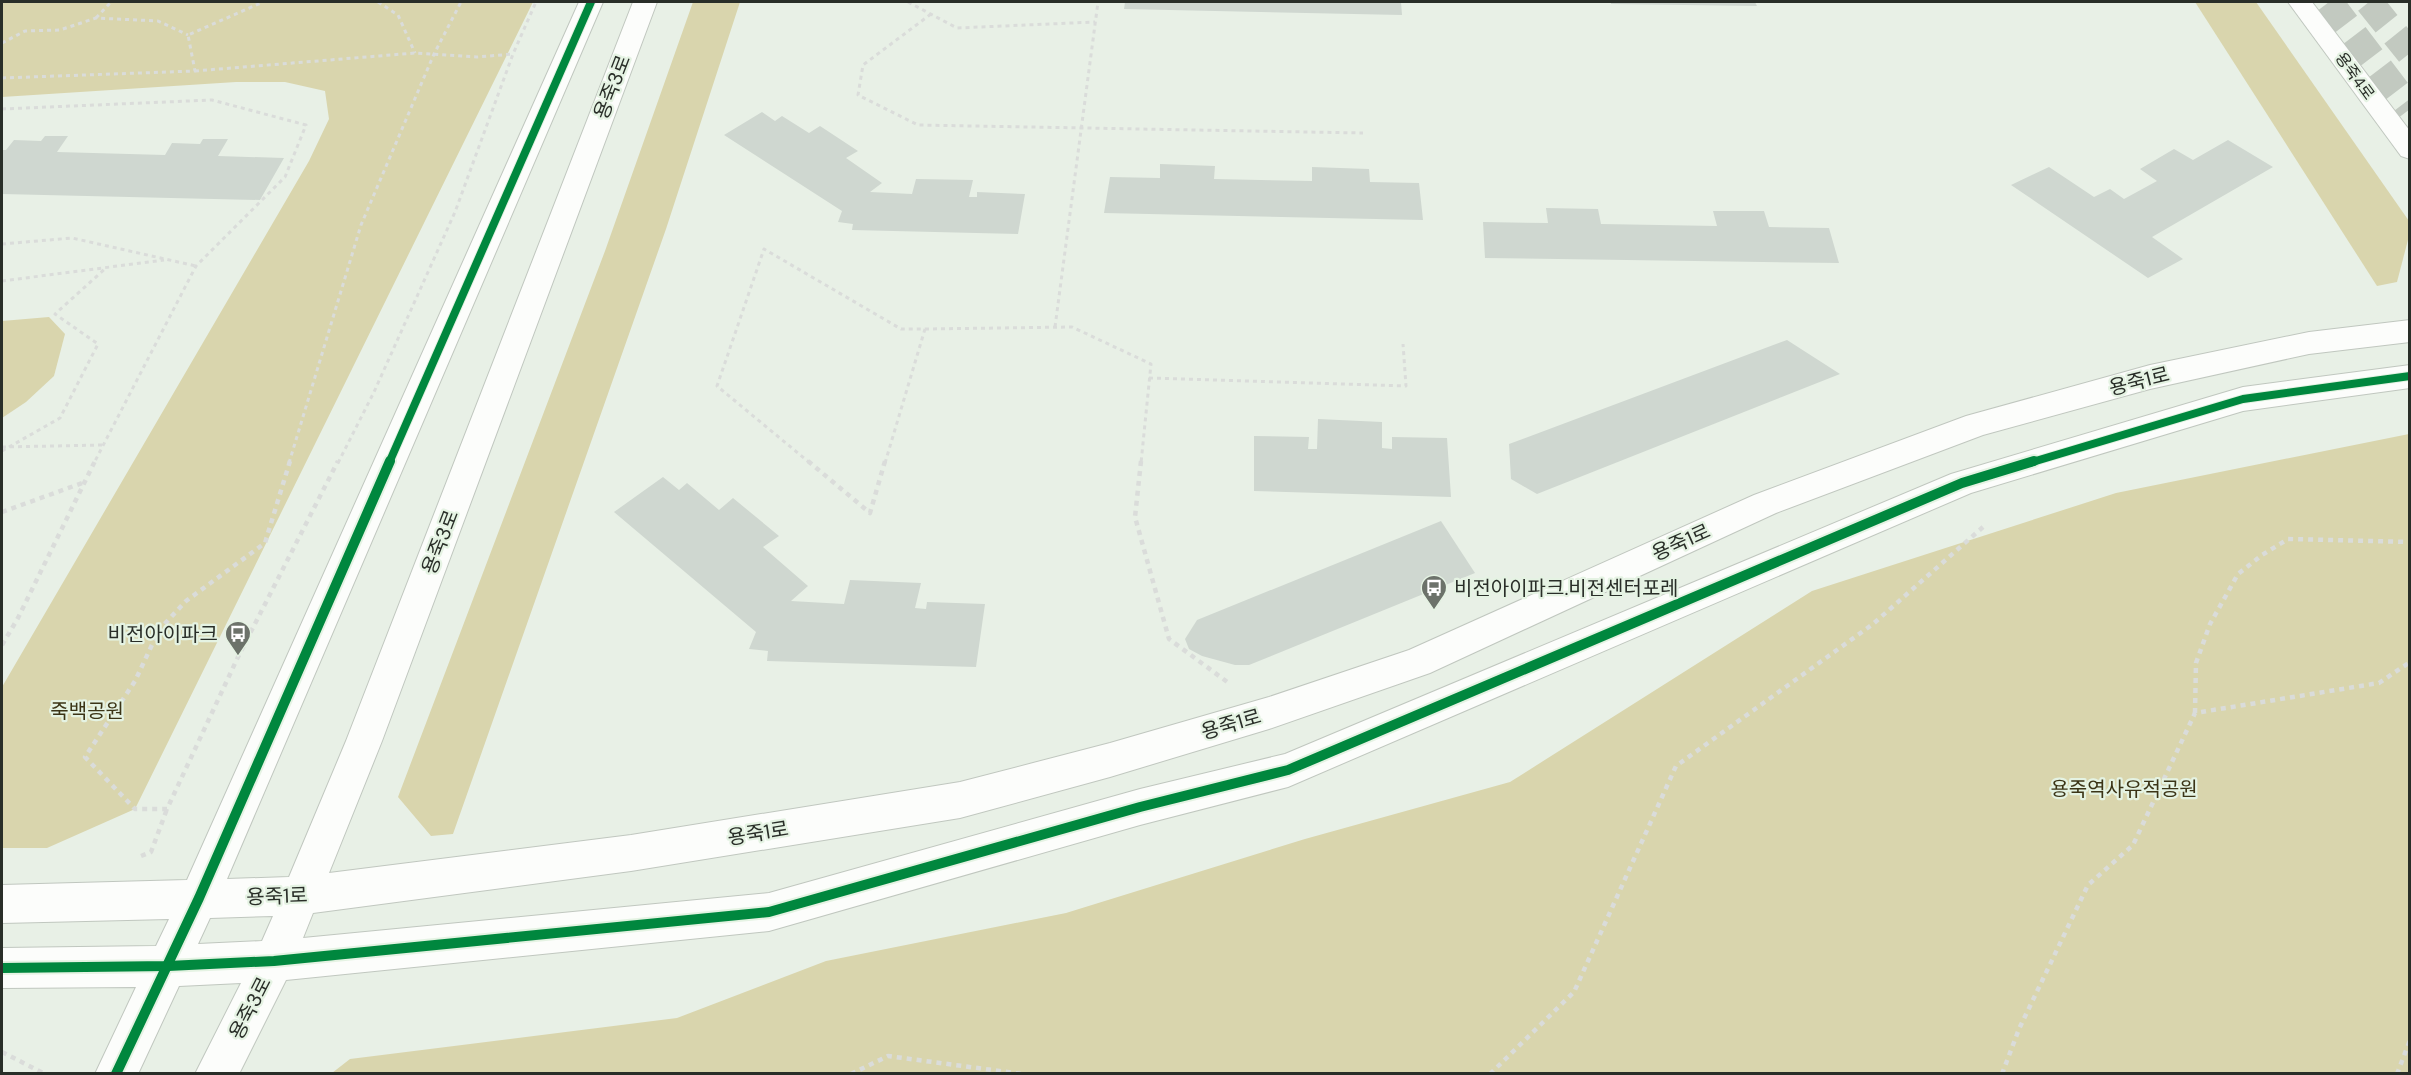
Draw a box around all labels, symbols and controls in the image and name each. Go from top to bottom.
street label: 용죽4로 [2331,48,2379,104]
street label: 용죽3로 [588,51,636,123]
street label: 용죽1로 [2106,361,2172,401]
street label: 용죽3로 [416,506,464,578]
street label: 용죽1로 [1648,518,1714,566]
bus stop icon: 비전아이파크.비전센터포레 [1419,573,1449,611]
place label: 비전아이파크.비전센터포레 [1454,575,1679,601]
bus stop icon: 비전아이파크 [223,619,253,657]
place label: 비전아이파크 [108,621,218,647]
park label: 죽백공원 [50,698,124,724]
street label: 용죽1로 [1198,703,1264,745]
park label: 용죽역사유적공원 [2050,776,2198,802]
street label: 용죽1로 [726,815,790,851]
street label: 용죽1로 [246,882,308,910]
street label: 용죽3로 [223,972,277,1044]

